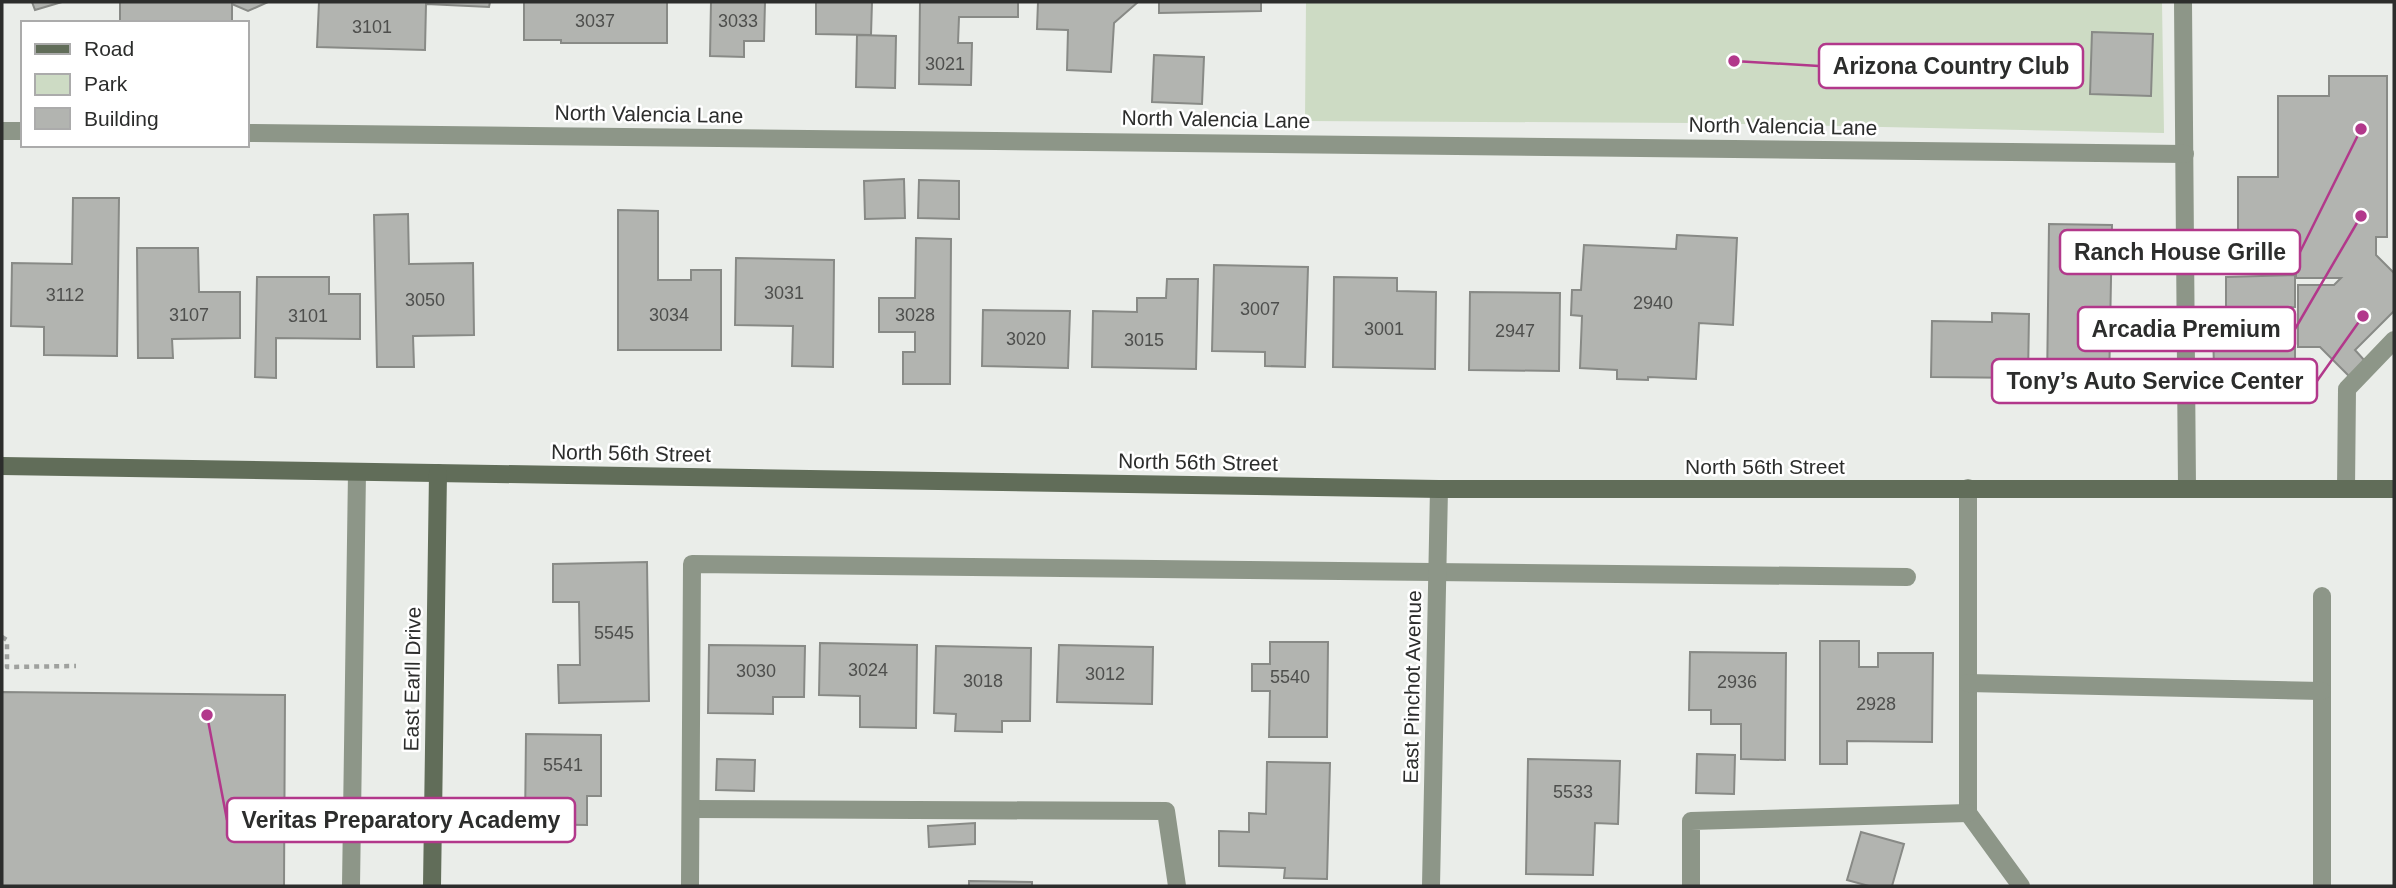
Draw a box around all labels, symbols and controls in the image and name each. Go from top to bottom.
house number: 3037 [575,11,615,31]
house number: 3033 [718,11,758,31]
house number: 3101 [352,17,392,37]
legend [21,21,248,147]
text: Road [84,37,134,60]
callout: Arizona Country Club [1819,44,2083,88]
text: Arizona Country Club [1833,53,2069,79]
house number: 3021 [925,54,965,74]
text: Park [84,72,128,95]
street label: North Valencia Lane [554,101,744,127]
street label: North Valencia Lane [1121,106,1311,132]
text: Building [84,107,159,130]
street label: North Valencia Lane [1688,113,1878,139]
callout: Ranch House Grille [2060,230,2300,274]
text: Ranch House Grille [2074,239,2286,265]
house number: 3031 [764,283,804,303]
house number: 3112 [46,285,84,305]
house number: 3050 [405,290,445,310]
house number: 2940 [1633,293,1673,313]
house number: 3007 [1240,299,1280,319]
house number: 3107 [169,305,209,325]
house number: 3034 [649,305,689,325]
house number: 3028 [895,305,935,325]
house number: 3101 [288,306,328,326]
callout: Arcadia Premium [2078,307,2295,351]
text: Arcadia Premium [2091,316,2281,342]
house number: 3001 [1364,319,1404,339]
house number: 2947 [1495,321,1535,341]
house number: 3020 [1006,329,1046,349]
house number: 3015 [1124,330,1164,350]
callout: Tony’s Auto Service Center [1992,359,2317,403]
text: Tony’s Auto Service Center [2007,368,2304,394]
street label: North 56th Street [551,440,711,466]
street label: North 56th Street [1118,449,1278,475]
street label: North 56th Street [1685,455,1845,478]
street label: East Pinchot Avenue [1399,590,1425,784]
street label: East Earll Drive [399,606,425,752]
house number: 5545 [594,623,634,643]
house number: 3024 [848,660,888,680]
house number: 3030 [736,661,776,681]
house number: 3012 [1085,664,1125,684]
house number: 5540 [1270,667,1310,687]
house number: 3018 [963,671,1003,691]
house number: 2936 [1717,672,1757,692]
house number: 2928 [1856,694,1896,714]
house number: 5541 [543,755,583,775]
house number: 5533 [1553,782,1593,802]
callout: Veritas Preparatory Academy [227,798,575,842]
text: Veritas Preparatory Academy [242,807,561,833]

